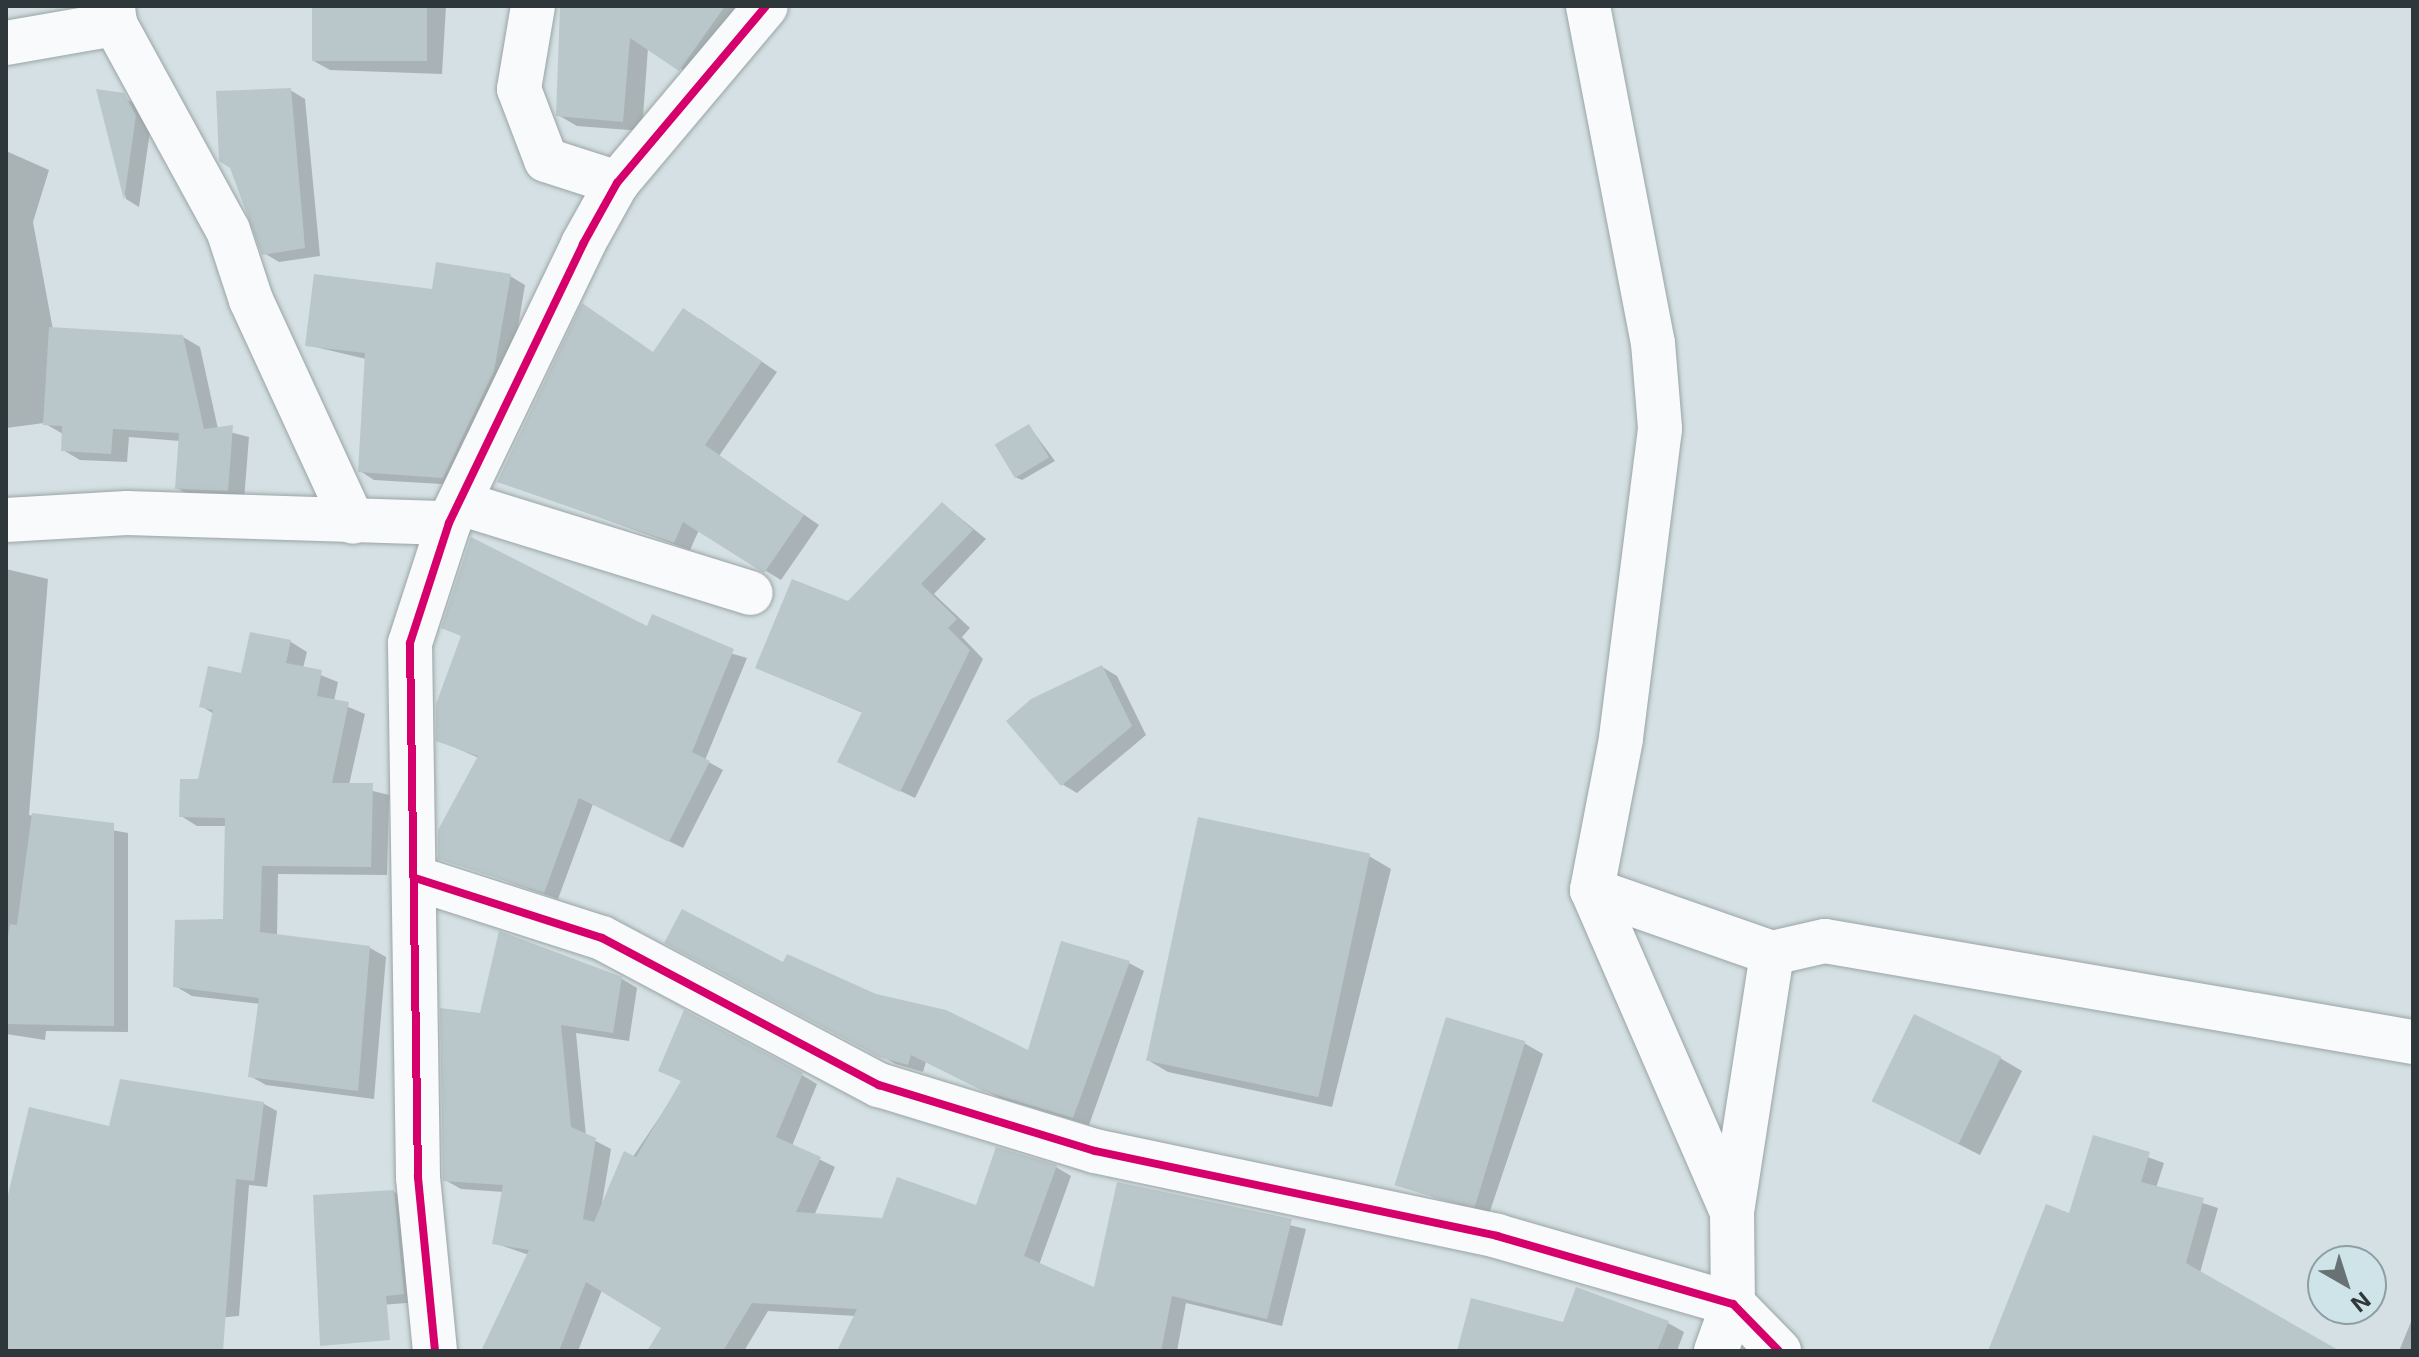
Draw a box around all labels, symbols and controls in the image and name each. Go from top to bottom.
north arrow [2307,1245,2387,1325]
text: N [2346,1287,2376,1317]

